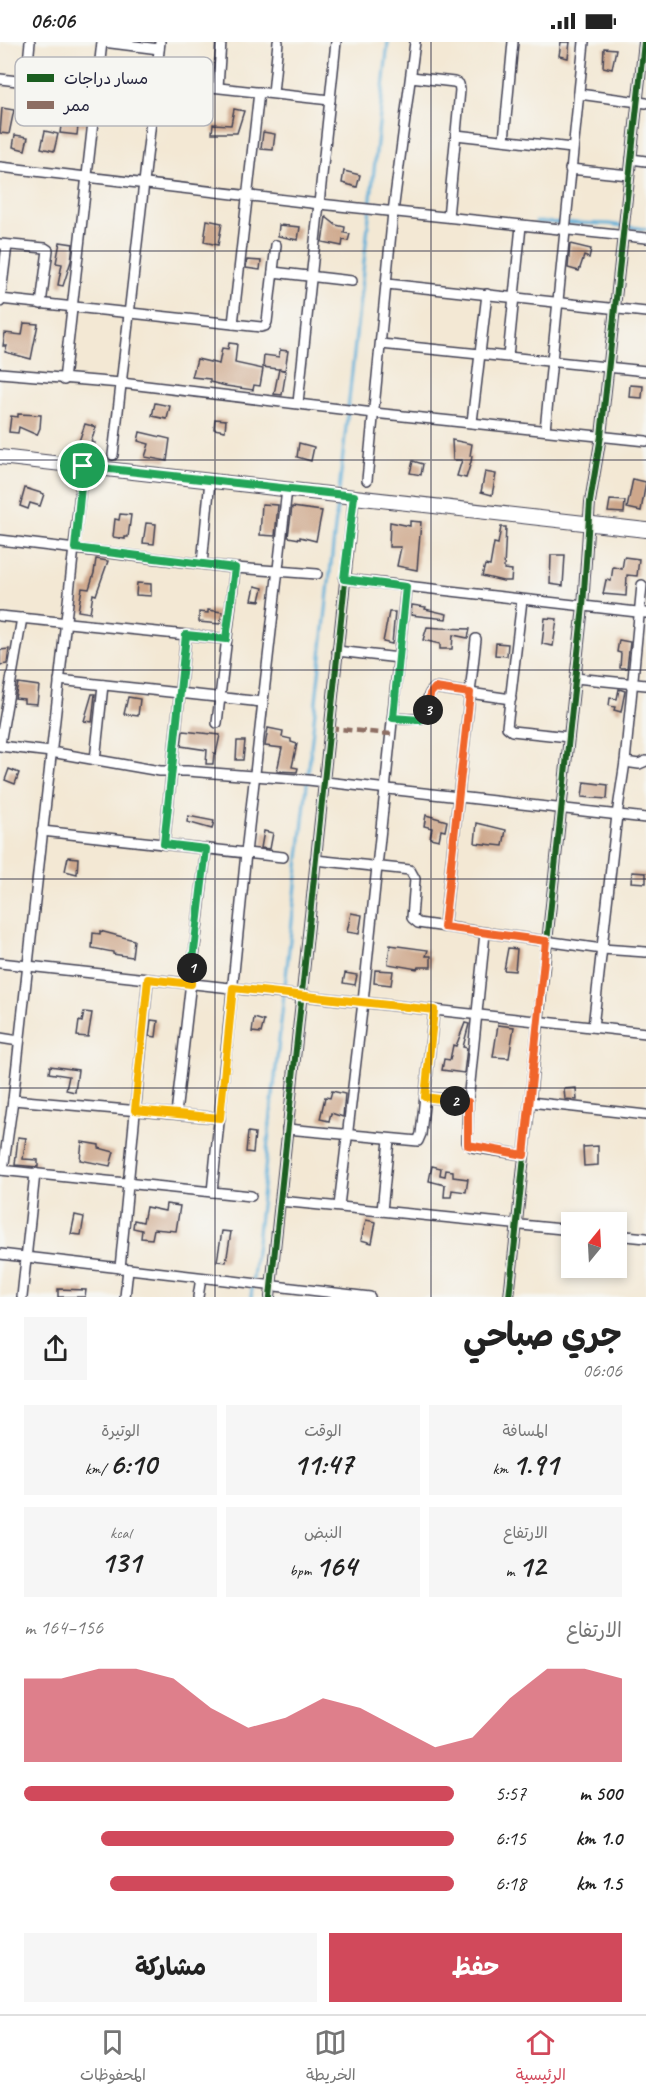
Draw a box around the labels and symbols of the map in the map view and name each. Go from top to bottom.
legend [15,57,213,126]
text: مسار دراجات [64,69,148,89]
text: ممر [62,96,90,116]
pin [57,440,108,491]
pin: 3 [413,695,443,725]
pin: 1 [177,953,207,983]
pin: 2 [440,1086,470,1116]
north arrow [561,1212,627,1278]

